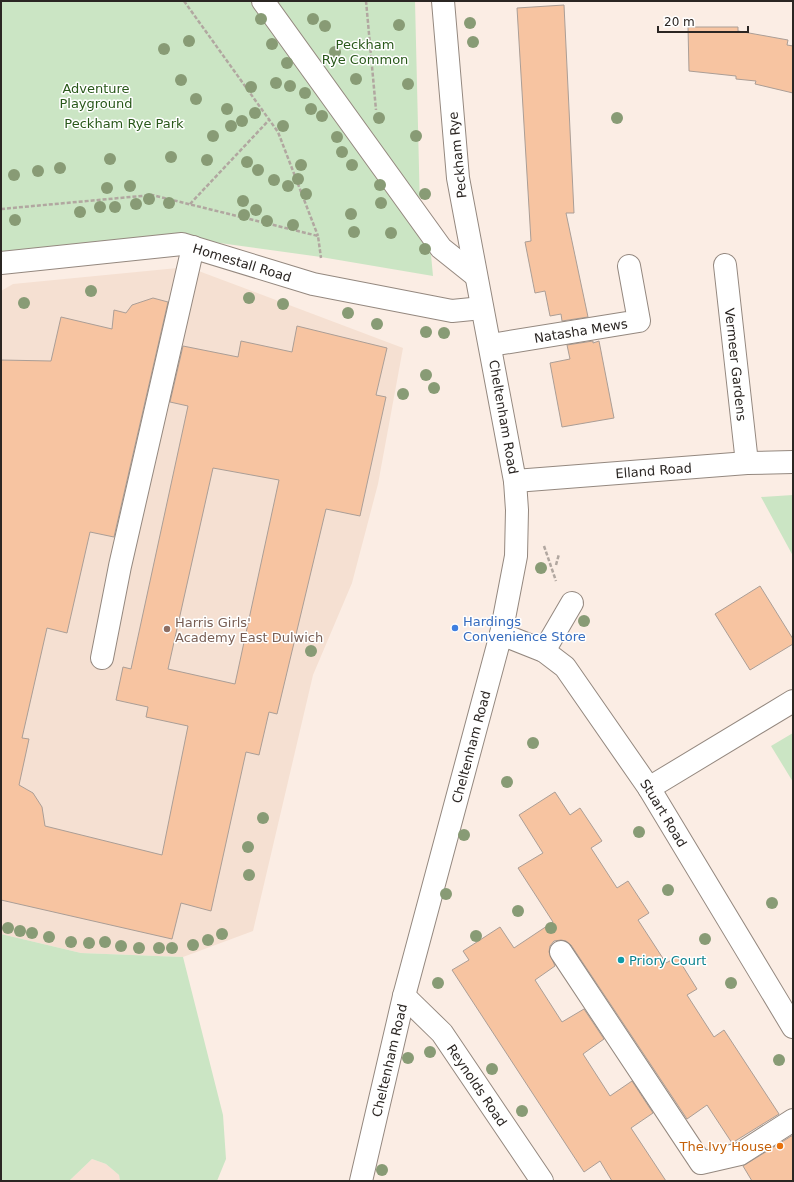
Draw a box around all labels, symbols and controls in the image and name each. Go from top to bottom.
scale bar [658,8,748,34]
text: 20 m [664,15,695,29]
park label: Peckham Rye Common [322,37,408,67]
park label: Adventure Playground [59,81,133,111]
street label: Peckham Rye [445,111,470,199]
park label: Peckham Rye Park [64,116,184,131]
street label: Homestall Road [191,241,293,285]
street label: Vermeer Gardens [722,307,749,422]
street label: Natasha Mews [533,316,629,346]
street label: Cheltenham Road [486,359,521,475]
street label: Elland Road [615,460,692,481]
place label: Hardings Convenience Store [463,614,586,644]
place label: Harris Girls' Academy East Dulwich [175,615,323,645]
marker: Hardings Convenience Store [450,623,460,633]
marker: Harris Girls' Academy East Dulwich [162,624,172,634]
street label: Cheltenham Road [449,689,494,805]
street label: Stuart Road [637,776,690,850]
place label: Priory Court [629,953,706,968]
marker: Priory Court [616,955,626,965]
street label: Cheltenham Road [369,1002,410,1119]
street label: Reynolds Road [444,1042,510,1129]
place label: The Ivy House [679,1139,772,1154]
marker: The Ivy House [775,1141,785,1151]

